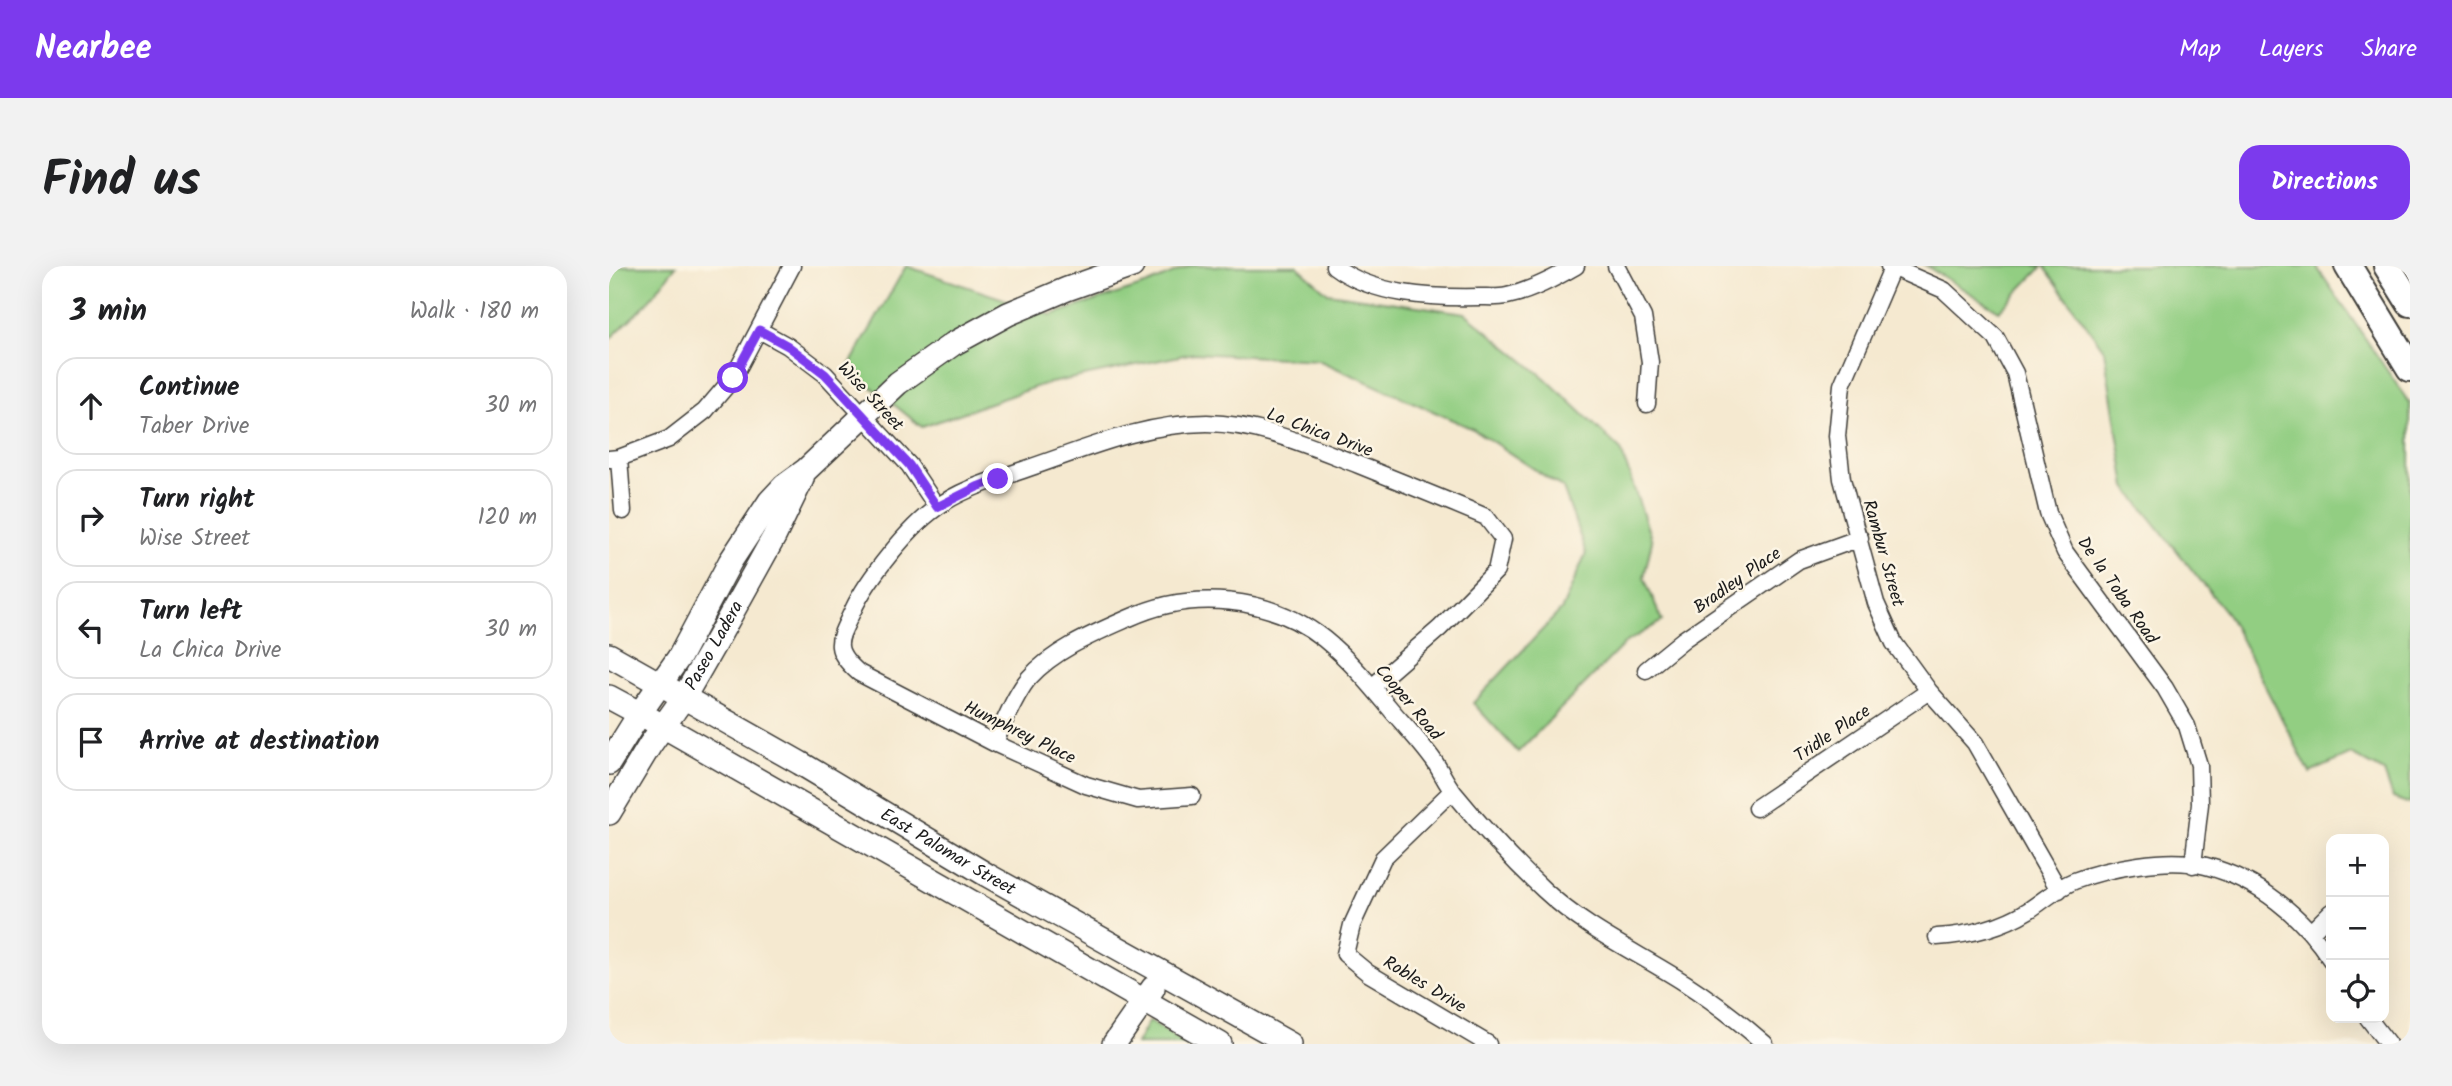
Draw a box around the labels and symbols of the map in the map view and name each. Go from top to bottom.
street label: Wise Street [830,355,911,439]
route start [717,362,748,393]
street label: La Chica Drive [1262,401,1377,466]
route end [982,463,1013,494]
street label: Rambur Street [1853,496,1912,611]
street label: De la Toba Road [2069,531,2165,652]
street label: Bradley Place [1688,540,1788,622]
street label: Paseo Ladera [678,596,752,696]
street label: Cooper Road [1367,658,1450,749]
street label: Humphrey Place [958,694,1080,773]
street label: Tridle Place [1789,698,1877,771]
street label: East Palomar Street [874,801,1022,905]
street label: Robles Drive [1377,949,1472,1022]

